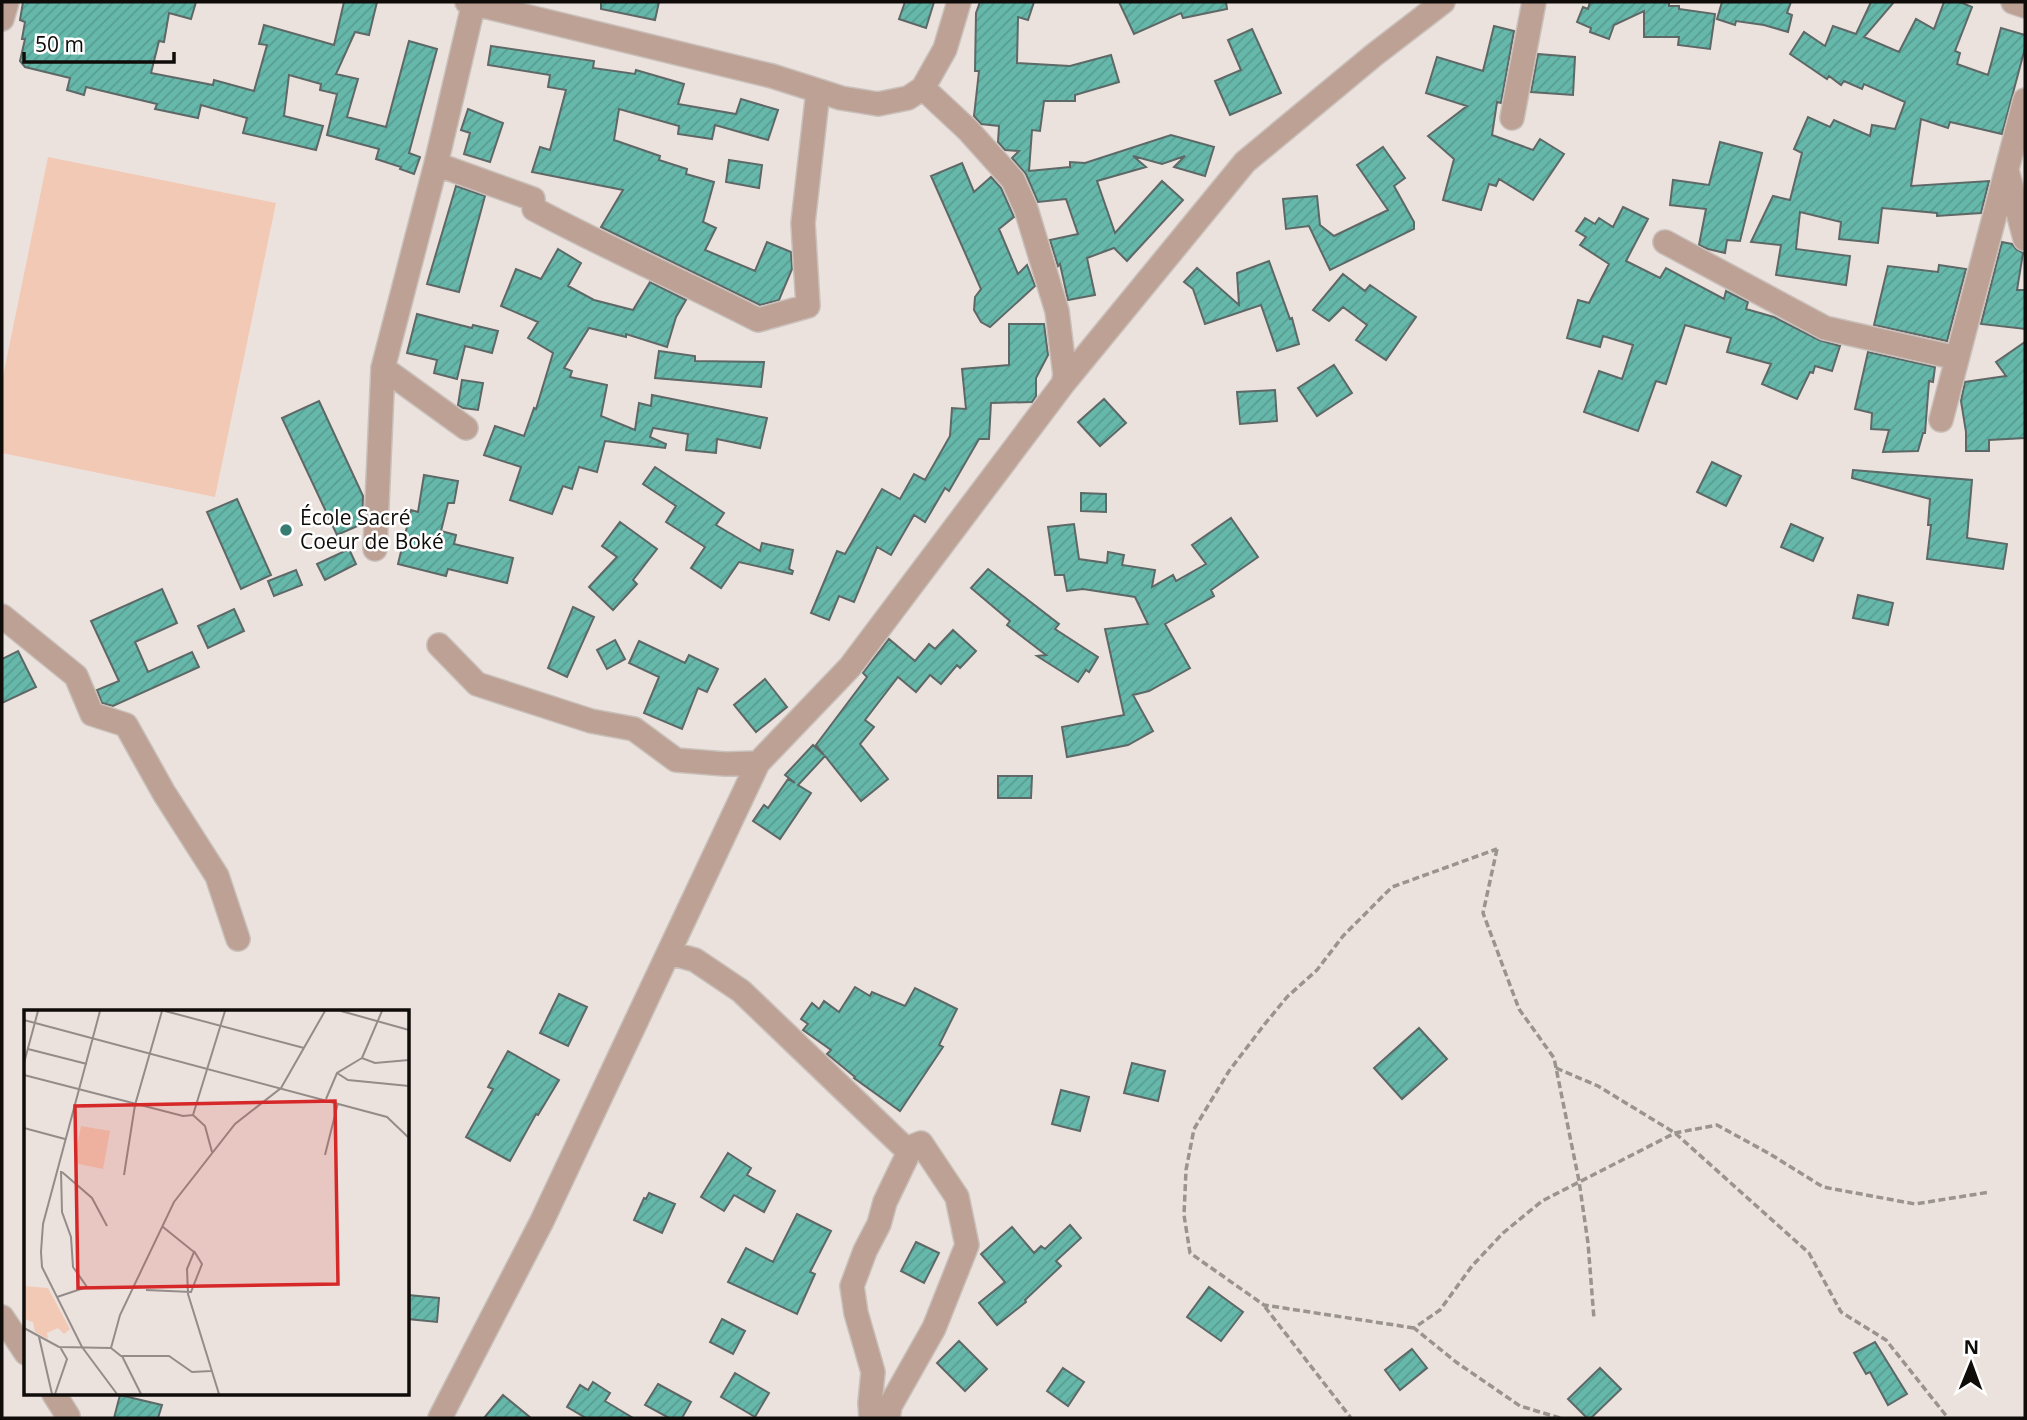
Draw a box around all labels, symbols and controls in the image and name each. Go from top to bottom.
scale bar [24,21,175,65]
text: 50 m [35,30,84,58]
place label: École Sacré Coeur de Boké [300,503,444,555]
marker: École Sacré Coeur de Boké [278,522,294,538]
inset map [24,1010,410,1396]
north arrow [1936,1329,2006,1399]
text: N [1963,1334,1979,1360]

